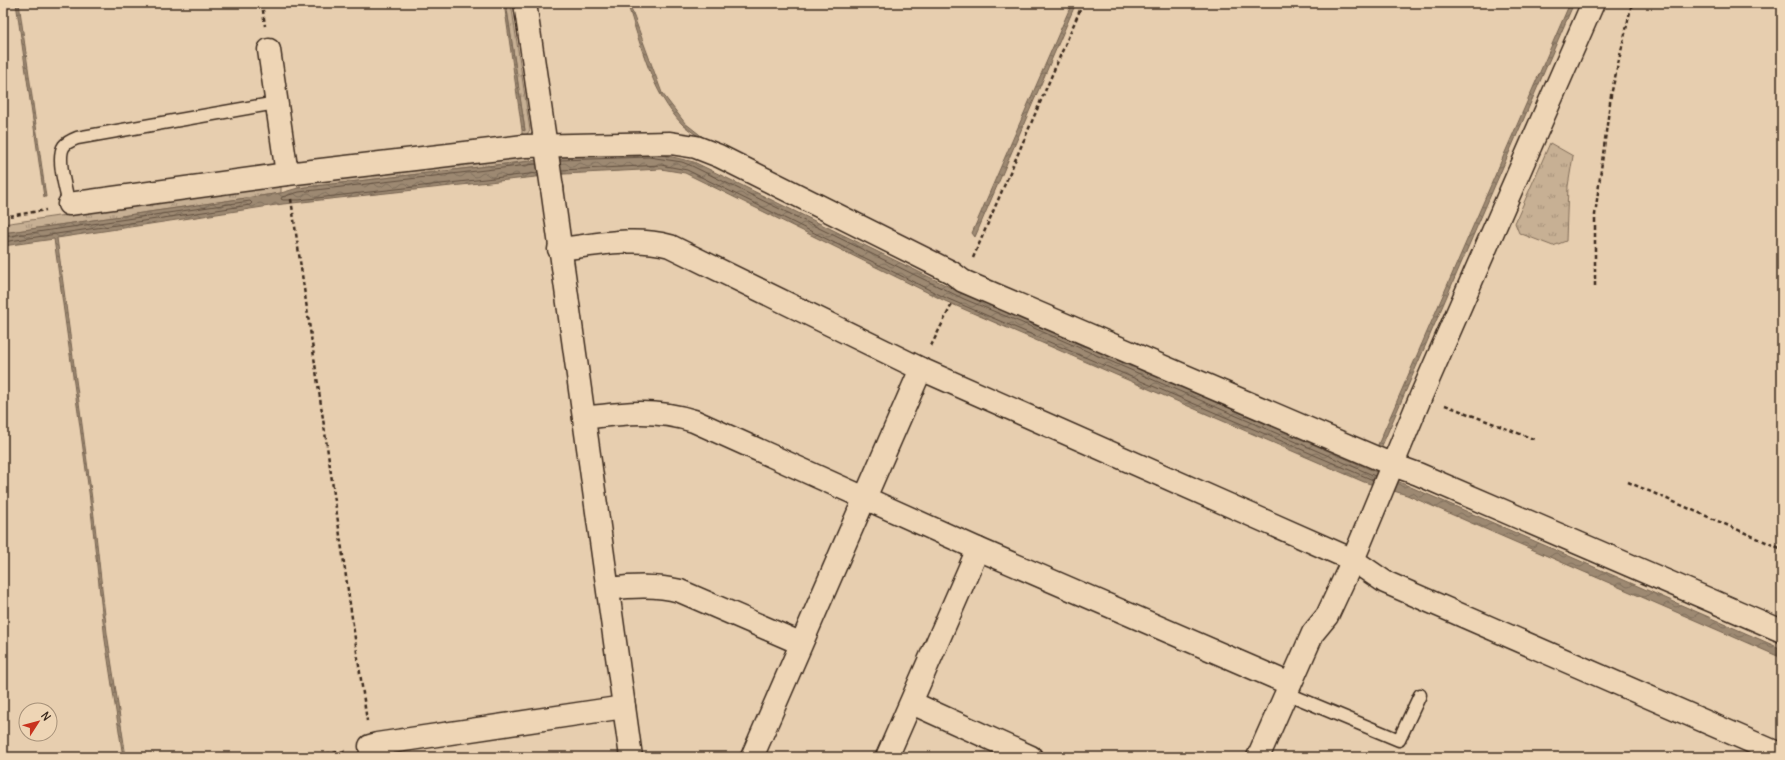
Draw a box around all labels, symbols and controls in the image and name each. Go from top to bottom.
north arrow [18,702,58,742]
text: N [38,709,54,723]

